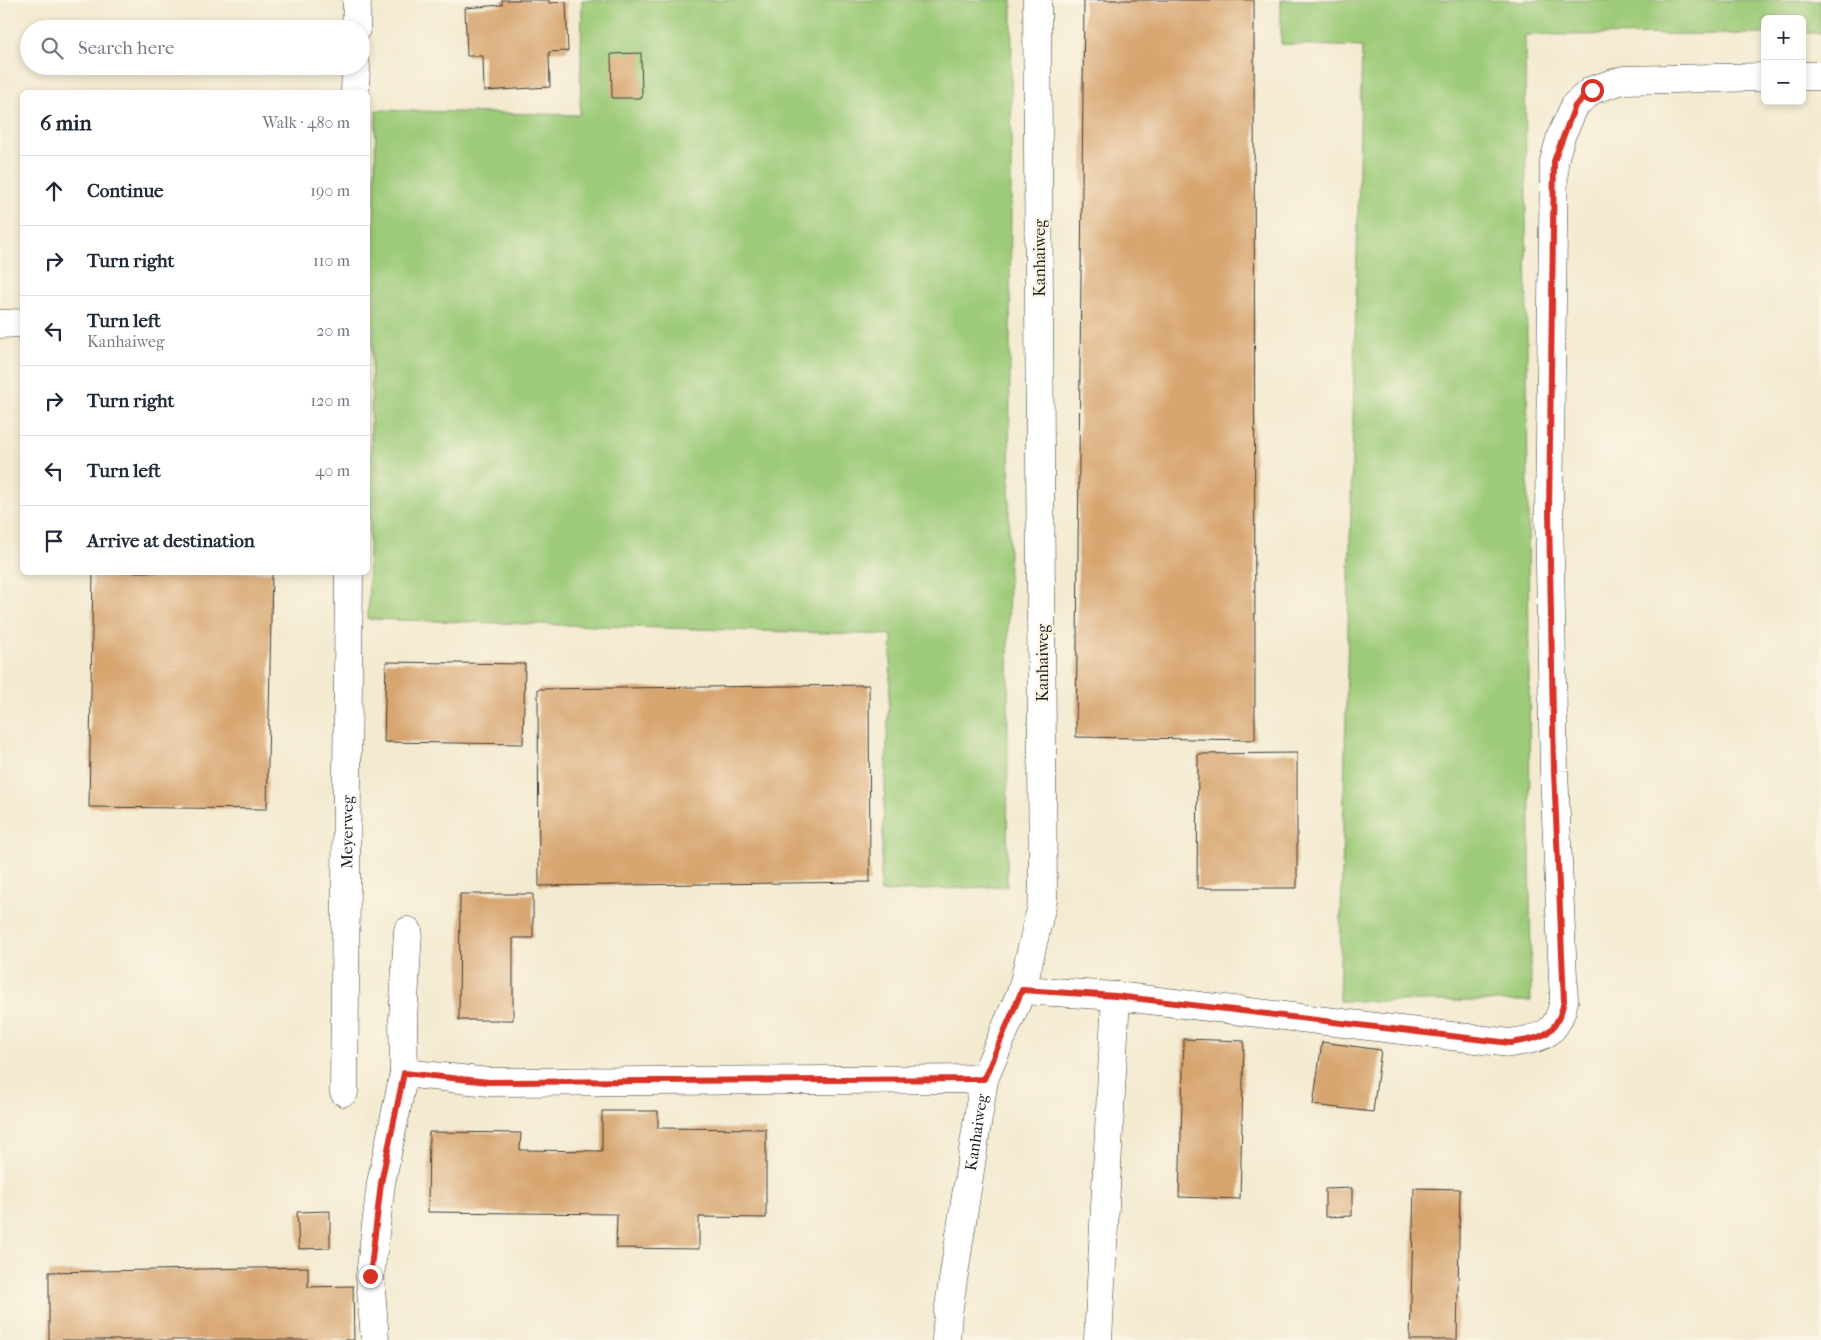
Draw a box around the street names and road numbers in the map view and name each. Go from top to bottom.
street label: Kanhaiweg [1030,219,1049,297]
street label: Kanhaiweg [1033,624,1052,702]
street label: Meyerweg [337,795,357,869]
street label: Kanhaiweg [961,1092,992,1172]

